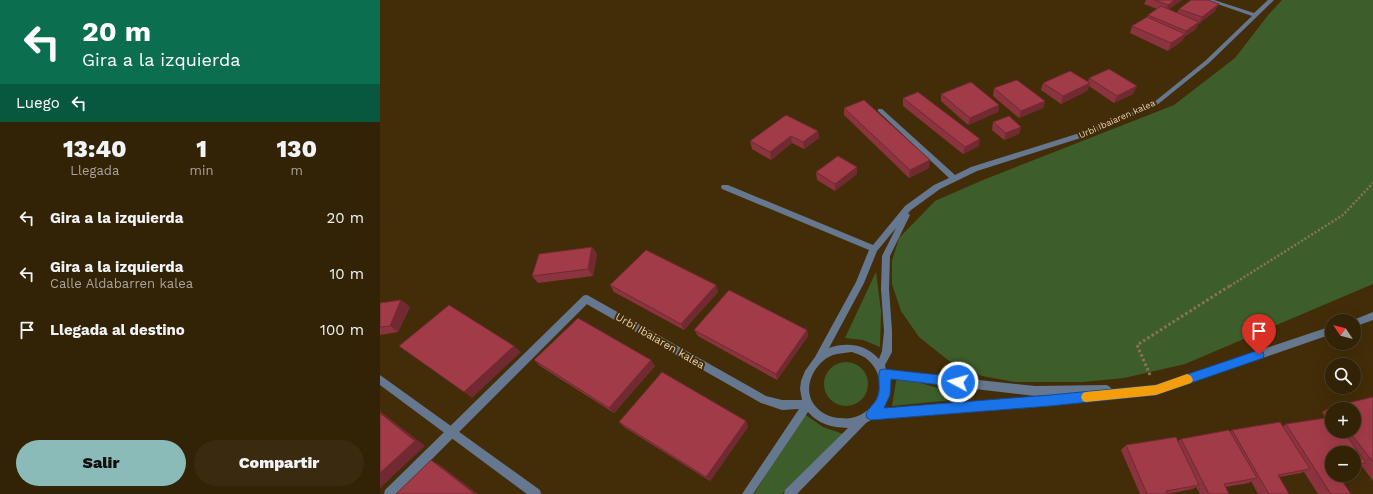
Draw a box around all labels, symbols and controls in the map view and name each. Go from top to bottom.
text: 20 m [82,15,151,48]
icon: left [16,16,68,68]
text: Gira a la izquierda [82,49,241,70]
icon: left [68,92,90,114]
text: Luego [16,94,60,112]
street label: Urbi Ibaiaren kalea [1077,98,1157,140]
text: 13:40 [63,135,127,163]
text: 1 [196,135,207,163]
text: 130 [276,135,317,163]
text: Llegada [70,163,119,178]
text: min [190,163,214,178]
text: m [291,163,303,178]
icon: left [16,207,38,229]
text: Gira a la izquierda [50,209,183,227]
text: 20 m [327,209,364,227]
text: Gira a la izquierda [50,258,183,276]
icon: left [16,263,38,285]
text: 10 m [329,265,364,283]
text: Calle Aldabarren kalea [50,276,193,291]
street label: Urbi Ibaiaren kalea [613,310,707,372]
pin [1242,314,1276,355]
north arrow [1325,314,1361,350]
map controls [1325,314,1361,482]
icon: arrive [16,319,38,341]
icon: arrive [1248,320,1270,342]
text: Llegada al destino [50,321,185,339]
text: 100 m [320,321,364,339]
button: search [1325,358,1361,394]
position arrow [937,361,979,403]
button: + [1325,402,1361,438]
button: Salir [16,440,186,486]
button: Compartir [194,440,364,486]
button: − [1325,446,1361,482]

